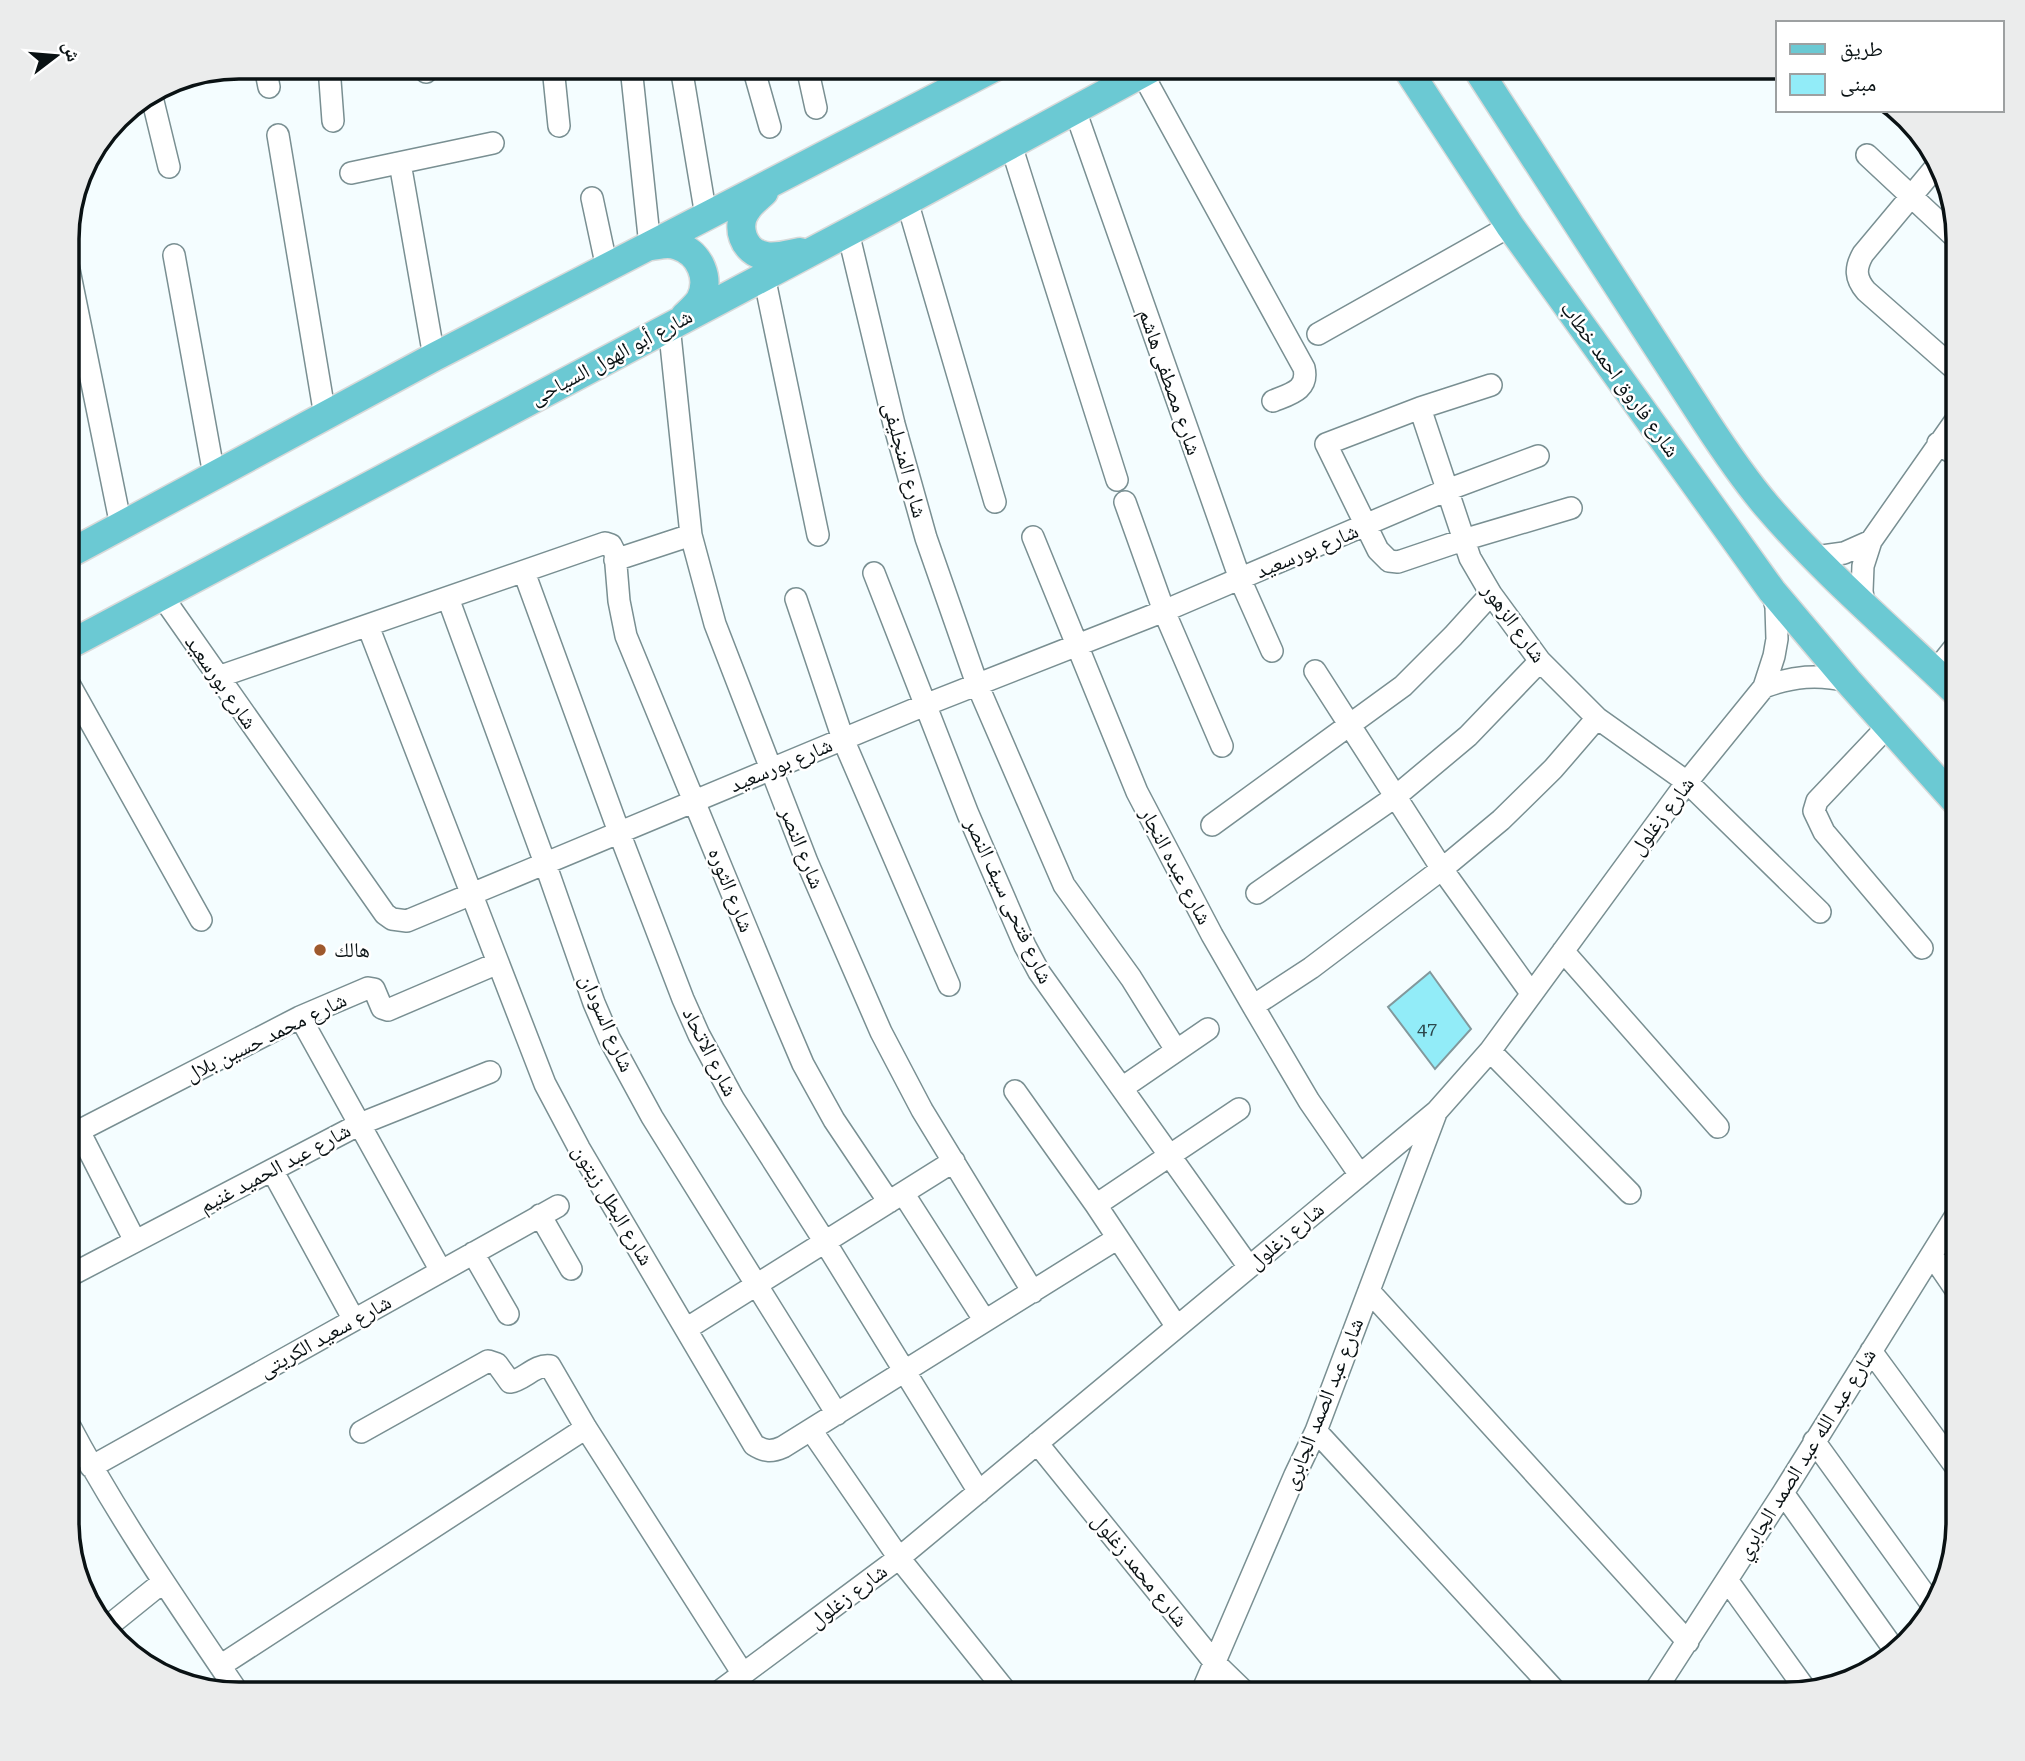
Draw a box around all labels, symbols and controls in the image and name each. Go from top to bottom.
north arrow [21,21,91,91]
legend [1776,21,2004,112]
text: طريق [1840,37,1883,62]
text: ش [58,39,86,64]
text: مبنى [1840,72,1876,97]
street label: شارع فاروق احمد خطاب [1555,296,1685,462]
street label: شارع أبو الهول السياحى [525,303,697,411]
street label: شارع مصطفى هاشم [1132,306,1206,459]
street label: شارع المنجليفى [877,400,932,521]
street label: شارع بورسعيد [1252,519,1362,584]
street label: شارع الزهور [1476,578,1551,668]
street label: شارع بورسعيد [179,630,262,734]
street label: شارع بورسعيد [726,733,836,798]
street label: شارع زغلول [1625,772,1700,860]
street label: شارع النصر [774,803,829,893]
street label: شارع عبده النجار [1134,803,1217,929]
street label: شارع فتحى سيف النصر [959,814,1058,988]
street label: شارع الثوره [702,844,759,936]
place label: هالك [334,938,370,962]
marker: هالك [312,942,328,958]
street label: شارع السودان [574,970,639,1076]
street label: شارع محمد حسين بلال [182,988,351,1087]
street label: شارع الاتحاد [677,1004,743,1101]
house number: 47 [1417,1018,1437,1039]
street label: شارع عبد الحميد غنيم [195,1118,356,1220]
street label: شارع البطل زيتون [567,1140,659,1270]
street label: شارع زغلول [1243,1197,1329,1275]
street label: شارع سعيد الكريتى [255,1290,396,1383]
street label: شارع عبد الصمد الجابرى [1278,1315,1369,1494]
street label: شارع عبد الله عبد الصمد الجابري [1731,1344,1885,1566]
street label: شارع محمد زغلول [1086,1508,1193,1632]
street label: شارع زغلول [804,1559,892,1634]

